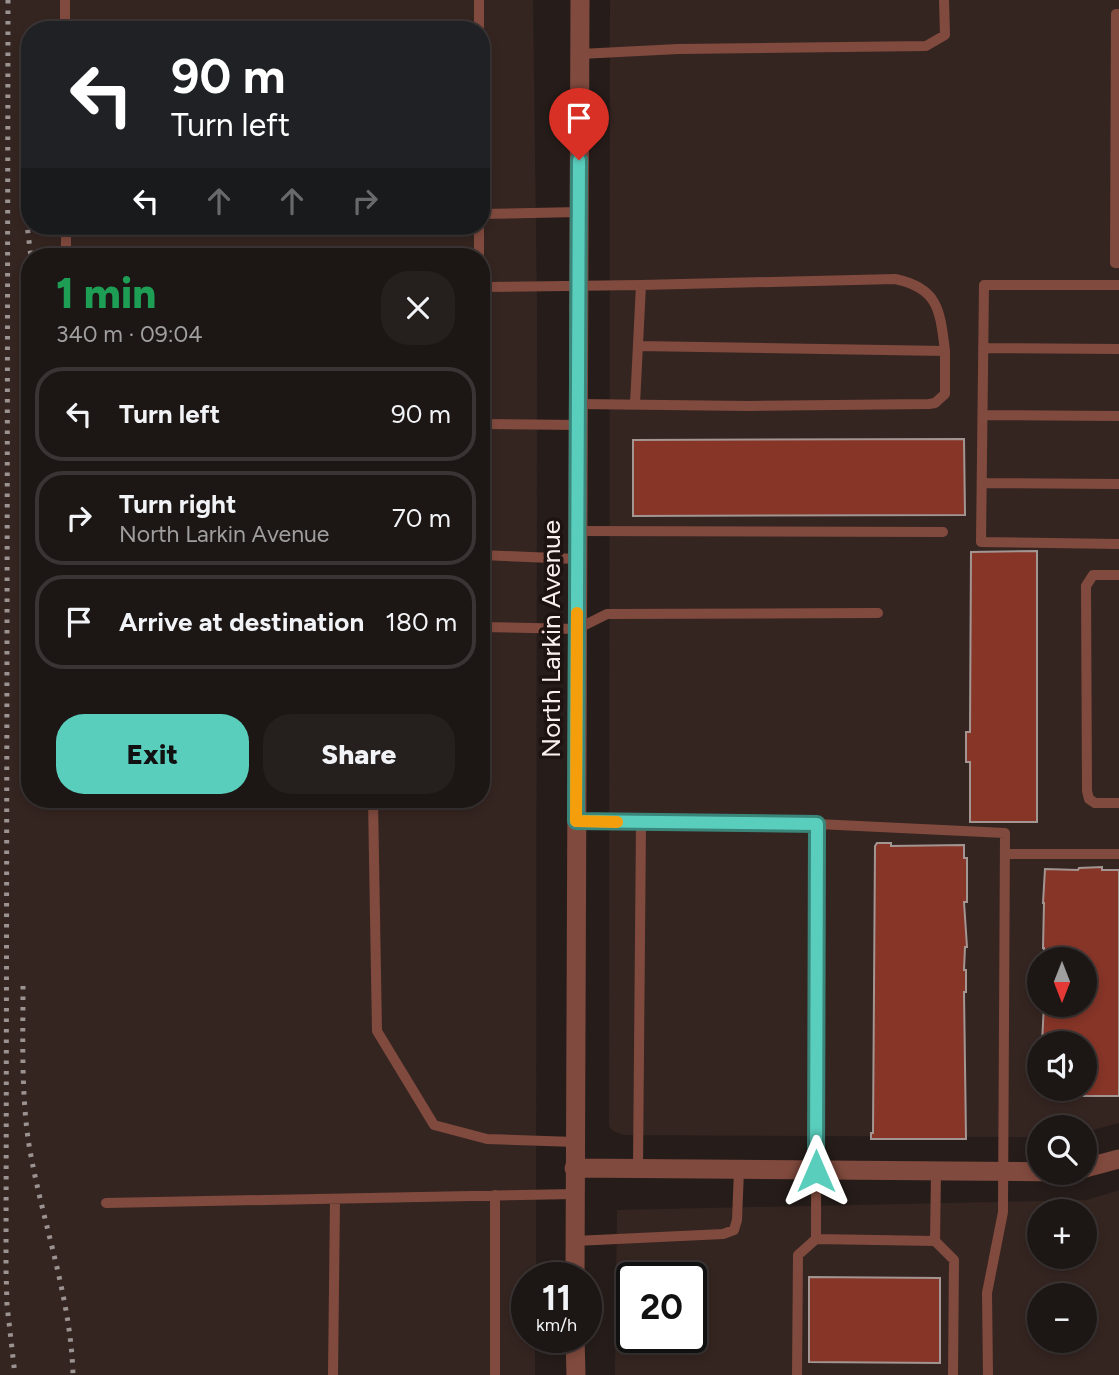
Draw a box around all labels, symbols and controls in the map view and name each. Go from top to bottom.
text: 90 m [171,46,286,105]
icon: left [56,49,147,140]
pin [549,88,609,160]
icon: arrive [560,99,598,137]
text: Turn left [171,106,290,144]
icon: left [127,182,165,220]
icon: ahead [200,182,238,220]
icon: ahead [273,182,311,220]
icon: right [346,182,384,220]
text: 1 min [56,268,156,319]
button: close [381,271,455,345]
text: 340 m · 09:04 [56,320,203,348]
icon: left [60,395,98,433]
text: Turn left [119,398,220,430]
text: 90 m [391,398,451,430]
text: Turn right [119,488,236,520]
icon: right [60,499,98,537]
text: 70 m [392,502,451,534]
text: North Larkin Avenue [119,520,329,548]
street label: North Larkin Avenue [535,520,567,758]
icon: arrive [60,603,98,641]
text: Arrive at destination [119,606,364,638]
text: 180 m [385,606,457,638]
button: Exit [56,714,249,794]
button: Share [263,714,455,794]
north arrow [1027,947,1097,1017]
map controls [1027,947,1097,1353]
button: sound [1027,1031,1097,1101]
button: search [1027,1115,1097,1185]
position arrow [779,1134,853,1208]
button: + [1027,1199,1097,1269]
speed limit sign: 20 [616,1262,707,1353]
text: 11 [542,1277,571,1319]
button: − [1027,1283,1097,1353]
text: km/h [536,1314,577,1336]

